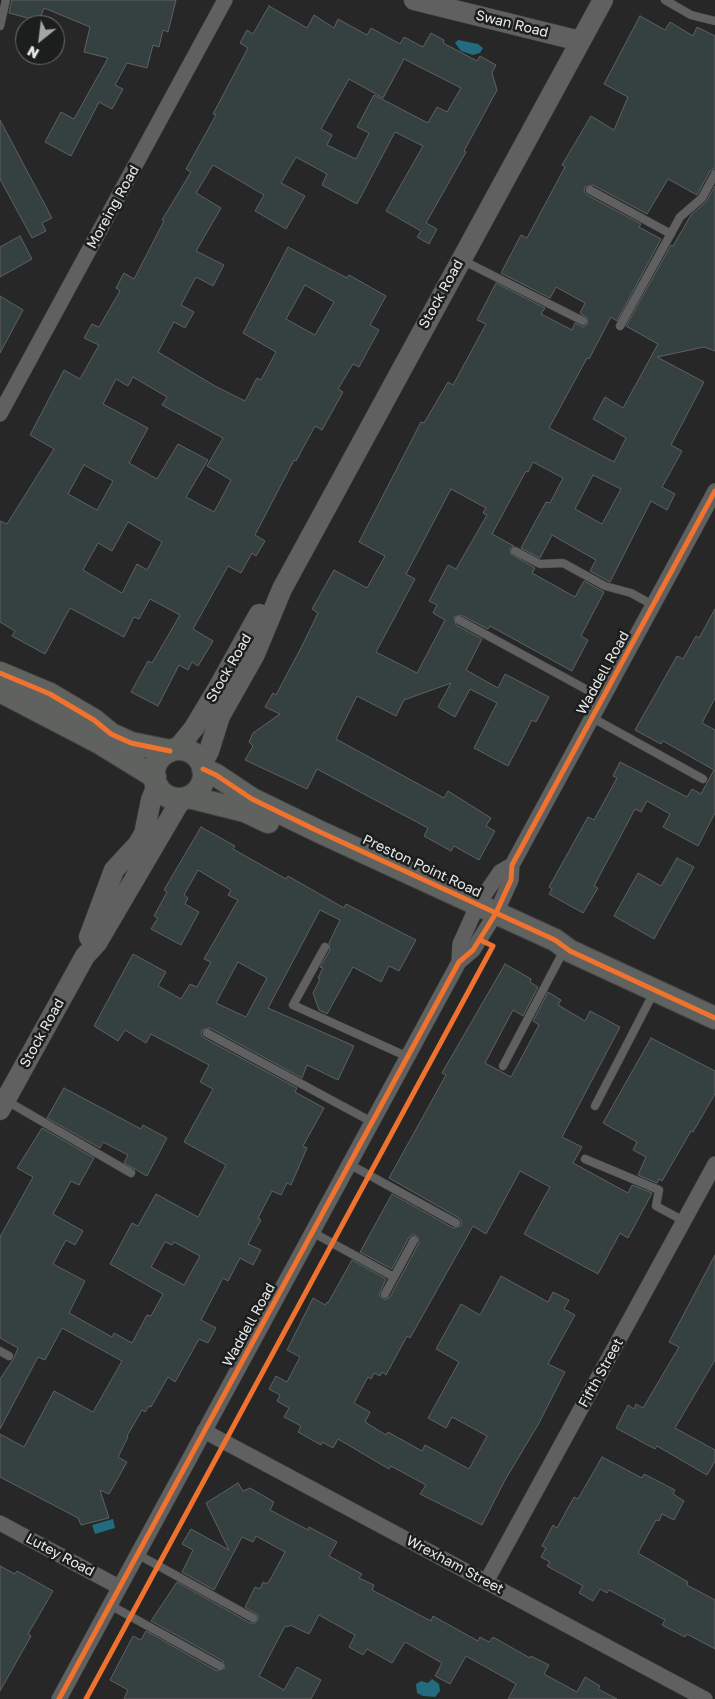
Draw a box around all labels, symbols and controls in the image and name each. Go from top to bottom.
street label: Swan Road [474,7,550,41]
north arrow [15,15,65,65]
text: N [24,43,42,63]
street label: Moreing Road [83,162,143,252]
street label: Stock Road [415,257,467,331]
street label: Waddell Road [573,628,633,718]
street label: Stock Road [203,631,255,705]
street label: Preston Point Road [360,831,484,901]
street label: Stock Road [16,996,68,1070]
street label: Waddell Road [219,1280,279,1370]
street label: Fifth Street [575,1335,627,1411]
street label: Lutey Road [23,1530,97,1580]
street label: Wrexham Street [403,1532,507,1598]

